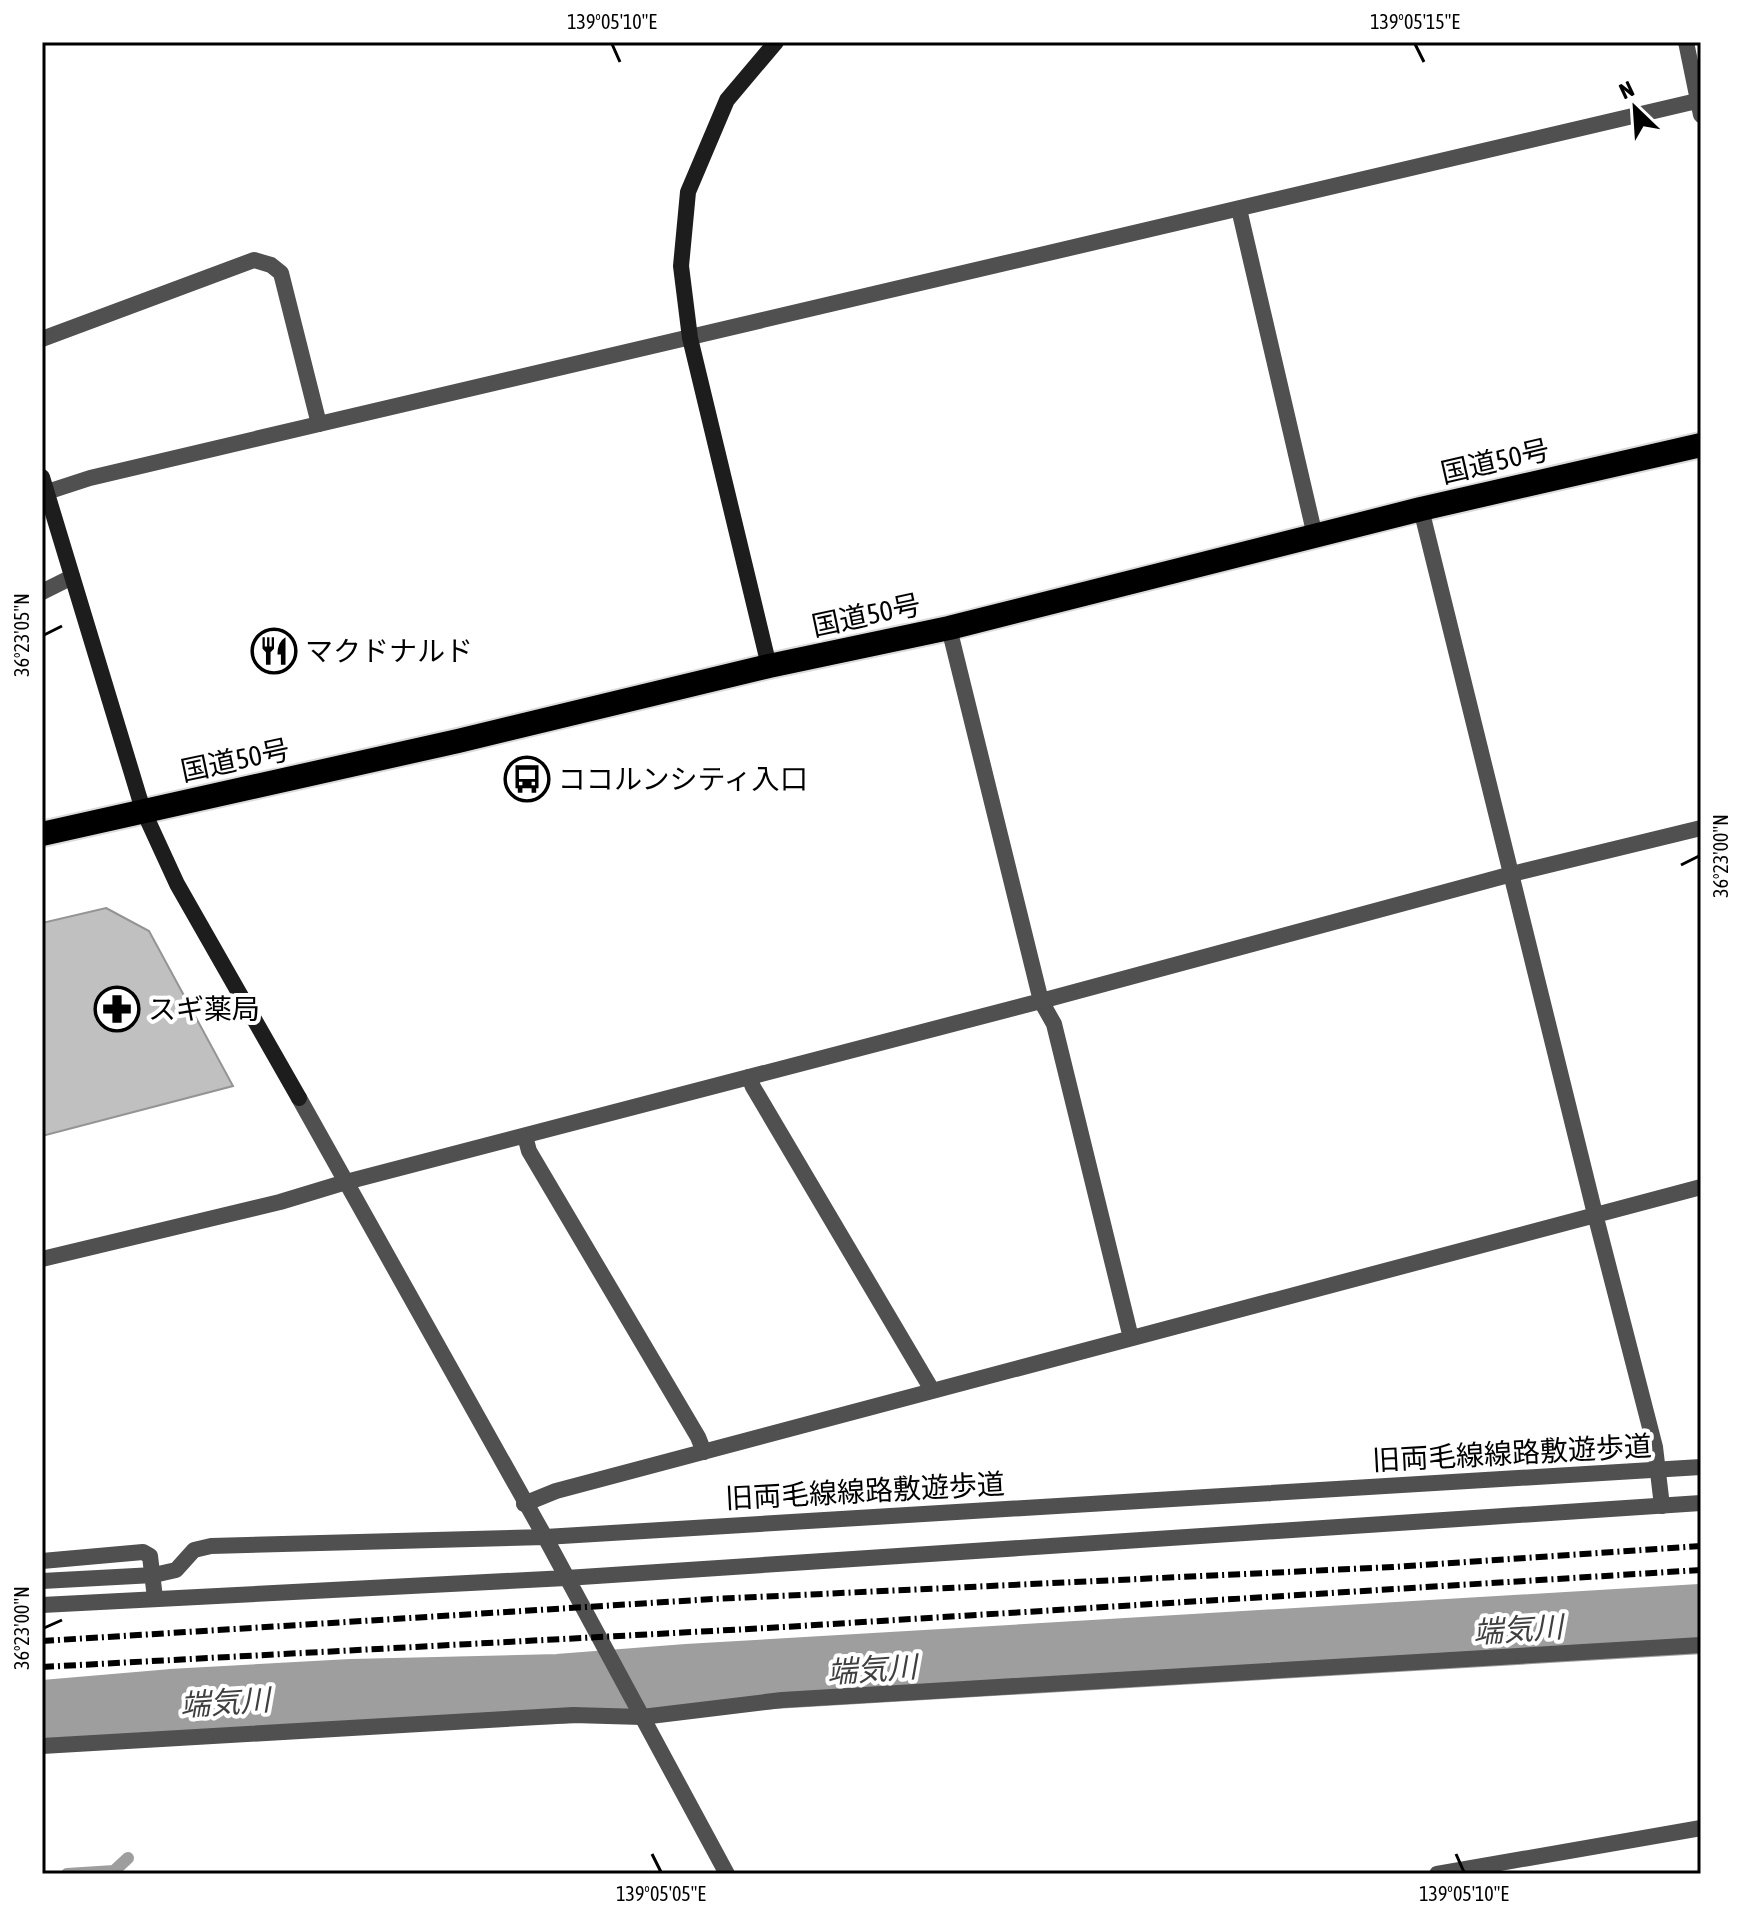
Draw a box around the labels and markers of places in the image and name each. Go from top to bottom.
restaurant icon: マクドナルド [250,627,298,675]
place label: マクドナルド [305,635,473,667]
bus stop icon: ココルンシティ入口 [503,755,551,803]
place label: ココルンシティ入口 [558,763,808,795]
pharmacy icon: スギ薬局 [93,985,141,1033]
place label: スギ薬局 [148,993,260,1025]

